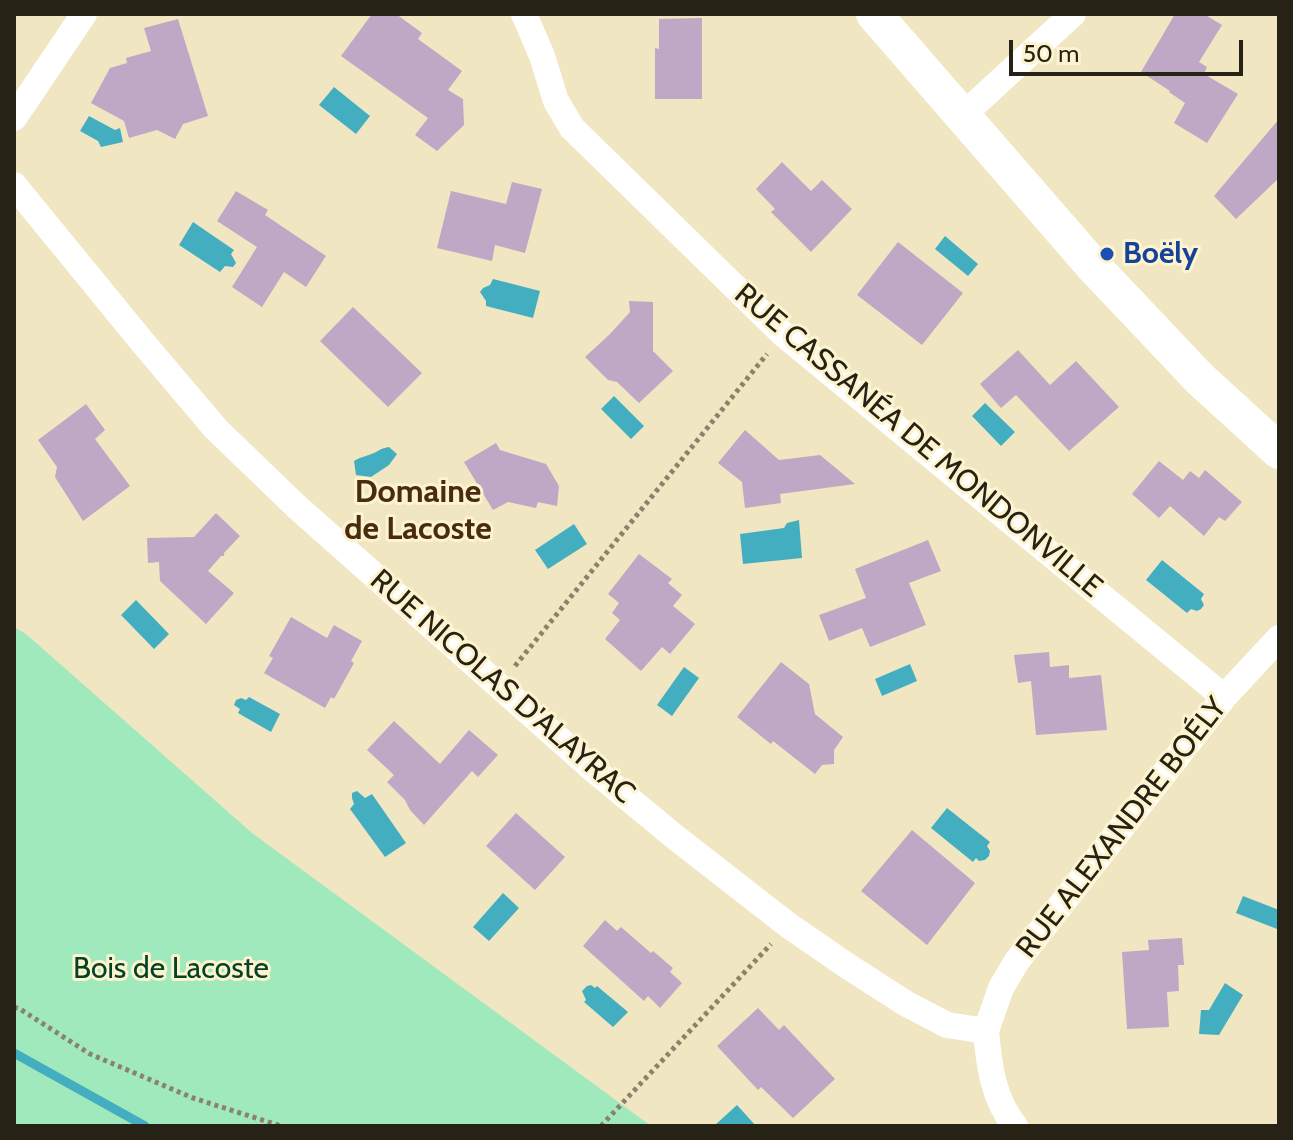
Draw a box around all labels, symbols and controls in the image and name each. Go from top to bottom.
scale bar [1013,24,1247,74]
text: 50 m [1023,39,1079,68]
place label: Boëly [1123,236,1198,272]
marker: Boëly [1098,245,1116,263]
street label: RUE CASSANÉA DE MONDONVILLE [727,277,1109,605]
district label: Domaine de Lacoste [344,474,492,549]
street label: RUE NICOLAS D'ALAYRAC [363,562,641,812]
street label: RUE ALEXANDRE BOÉLY [1009,691,1235,965]
park label: Bois de Lacoste [73,951,269,987]

